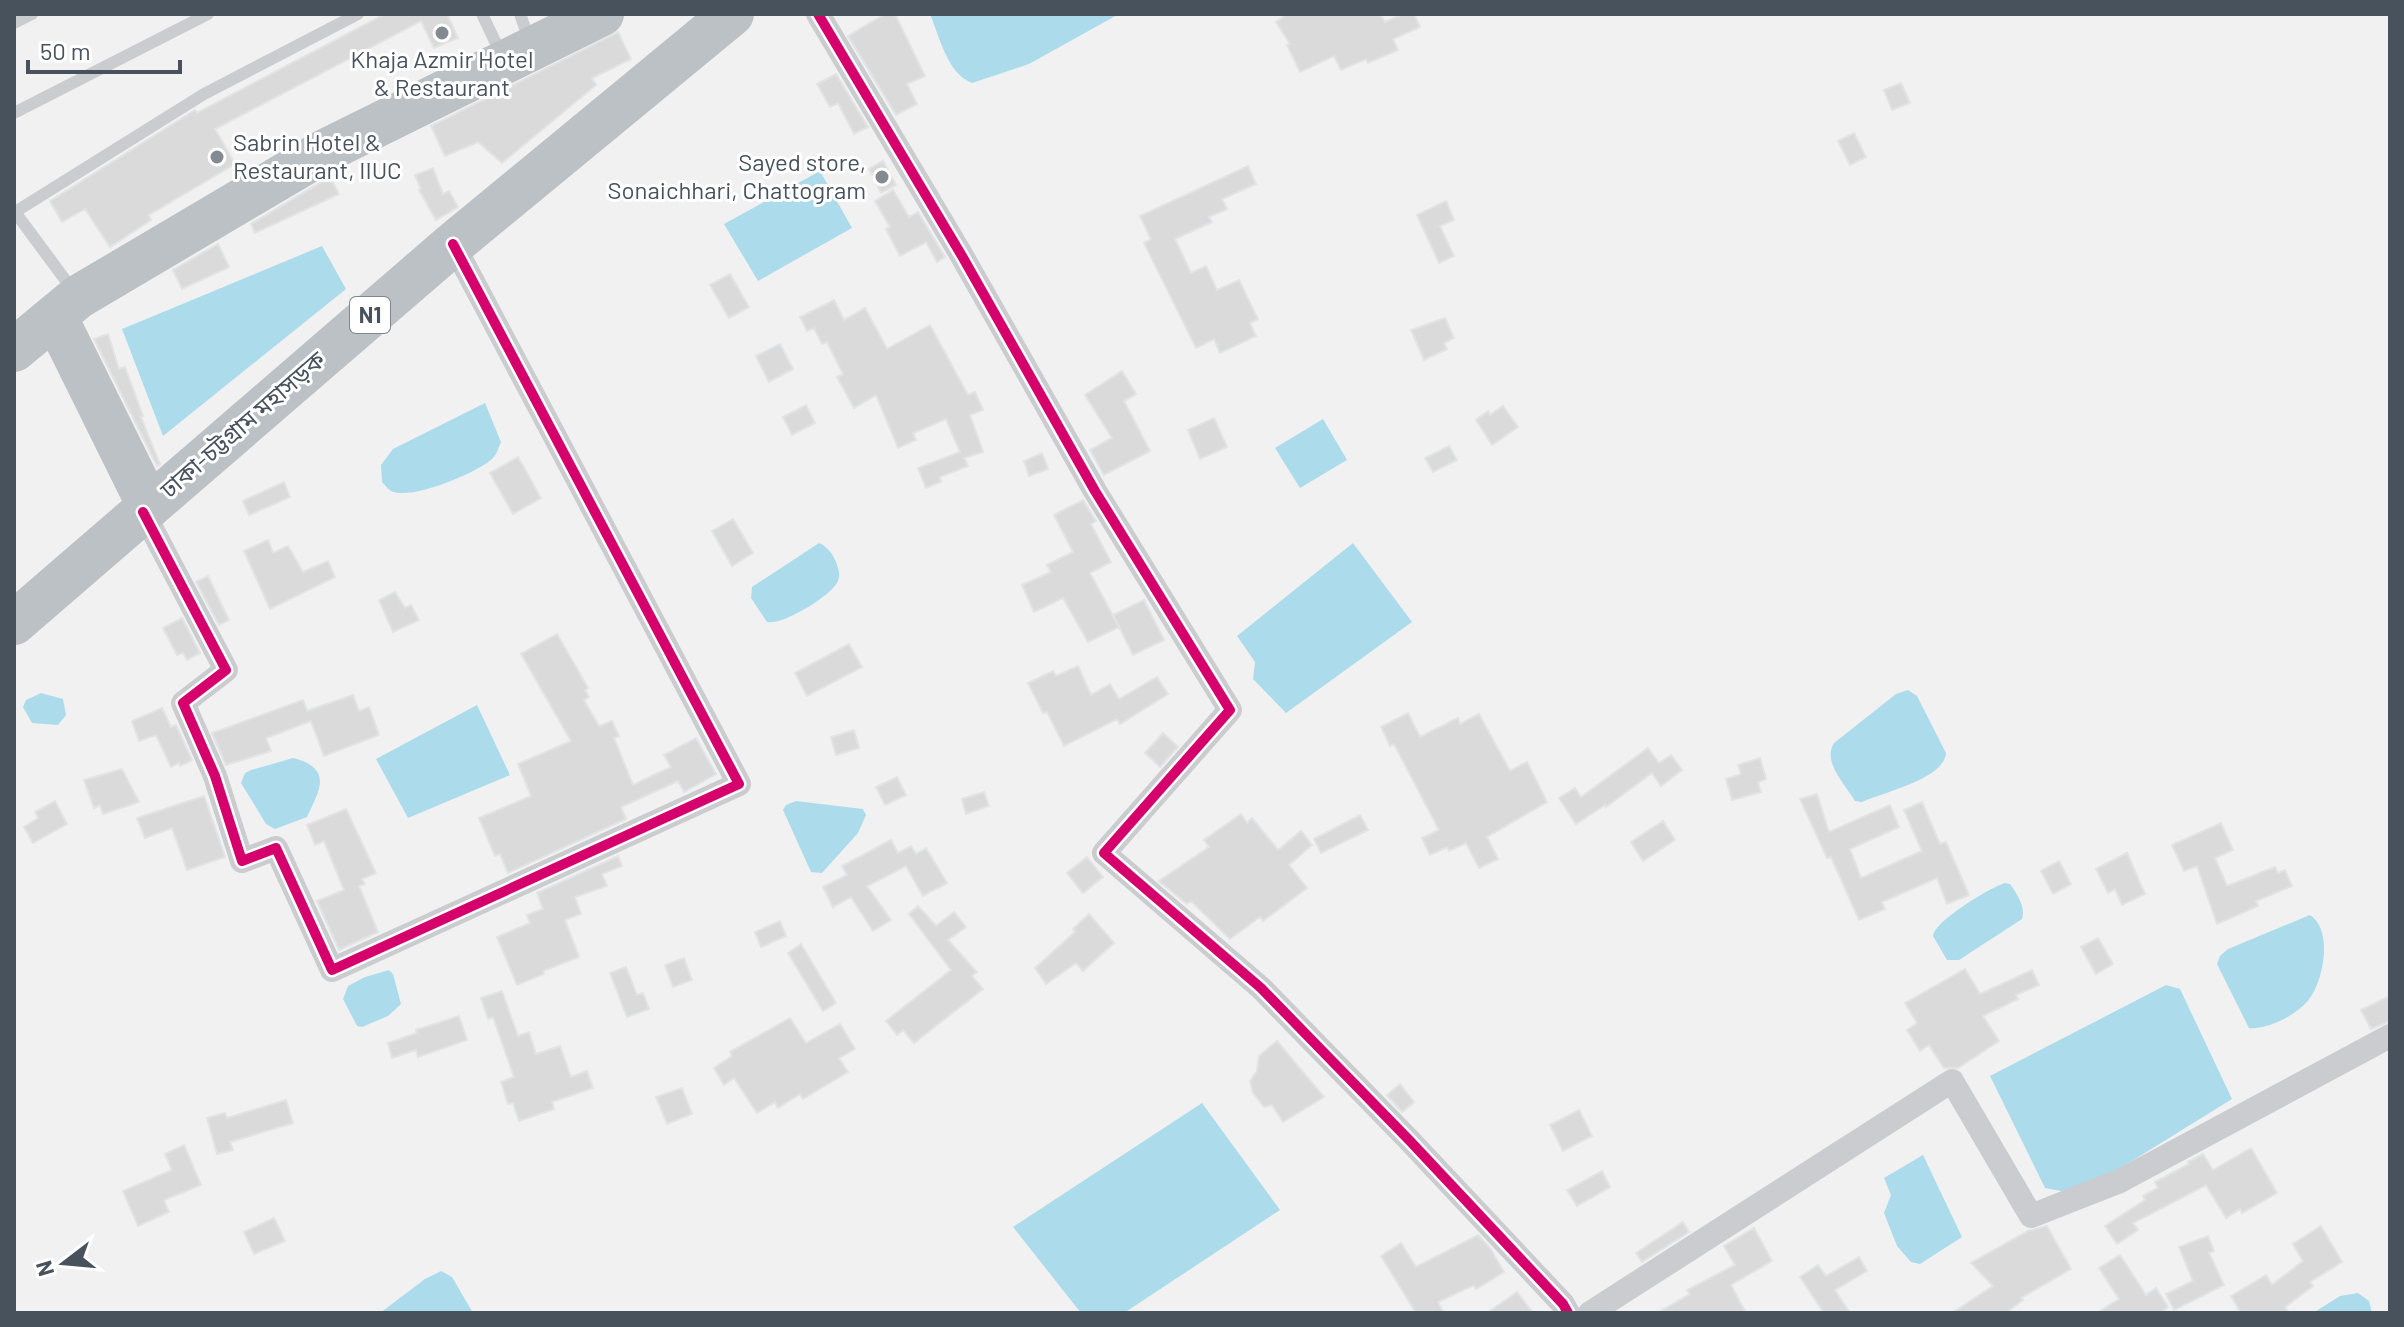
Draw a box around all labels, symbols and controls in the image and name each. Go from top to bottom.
scale bar [28,24,180,74]
marker: Khaja Azmir Hotel & Restaurant [433,24,451,42]
text: 50 m [40,36,91,65]
place label: Khaja Azmir Hotel & Restaurant [351,44,533,101]
place label: Sabrin Hotel & Restaurant, IIUC [233,127,402,184]
place label: Sayed store, Sonaichhari, Chattogram [607,147,866,204]
marker: Sabrin Hotel & Restaurant, IIUC [208,148,226,166]
marker: Sayed store, Sonaichhari, Chattogram [873,168,891,186]
road number: N1 [350,297,390,333]
street label: ঢাকা-চট্টগ্রাম মহাসড়ক [153,344,331,504]
north arrow [24,1223,104,1303]
text: N [29,1258,58,1279]

